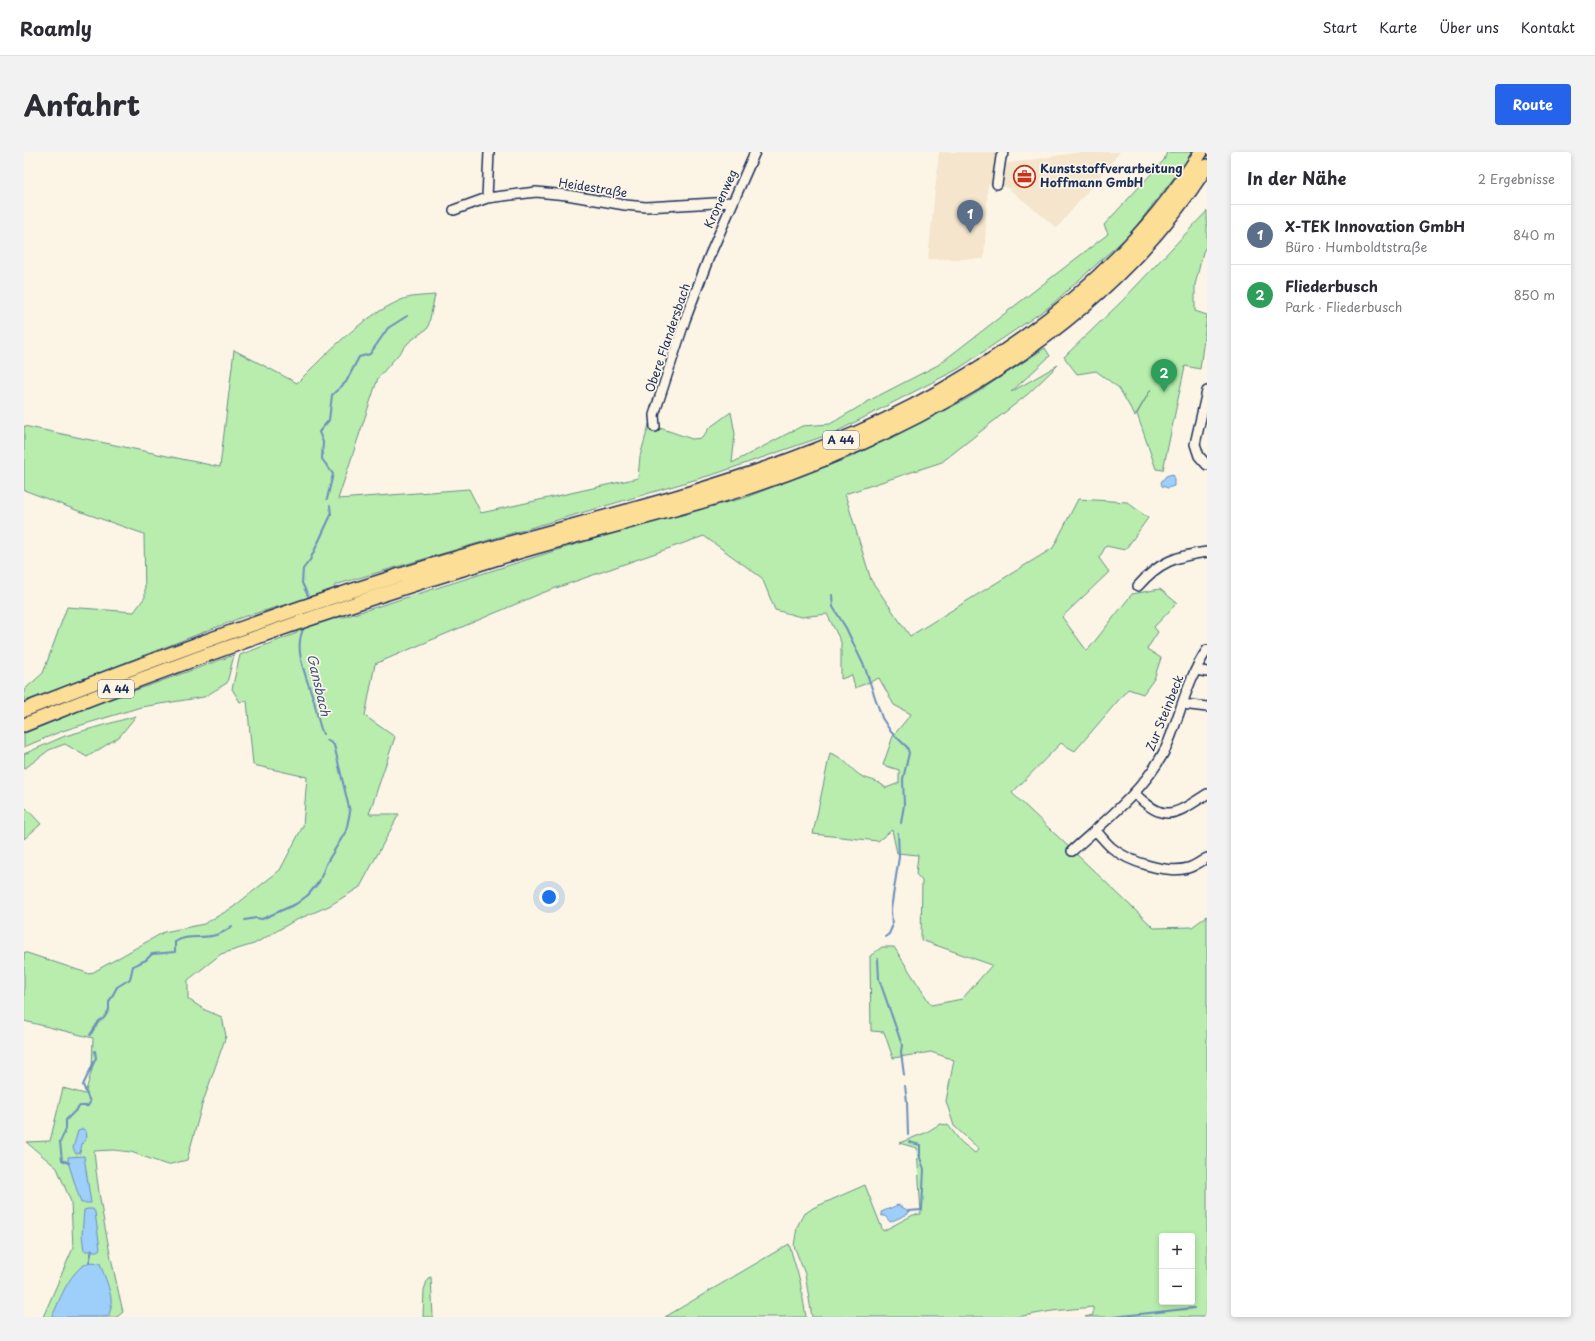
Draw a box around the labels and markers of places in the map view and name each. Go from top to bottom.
place label: Kunststoffverarbeitung Hoffmann GmbH [1040,159,1182,191]
office icon: Kunststoffverarbeitung Hoffmann GmbH [1012,163,1038,189]
pin: 1 [957,200,983,233]
pin: 2 [1151,359,1177,392]

